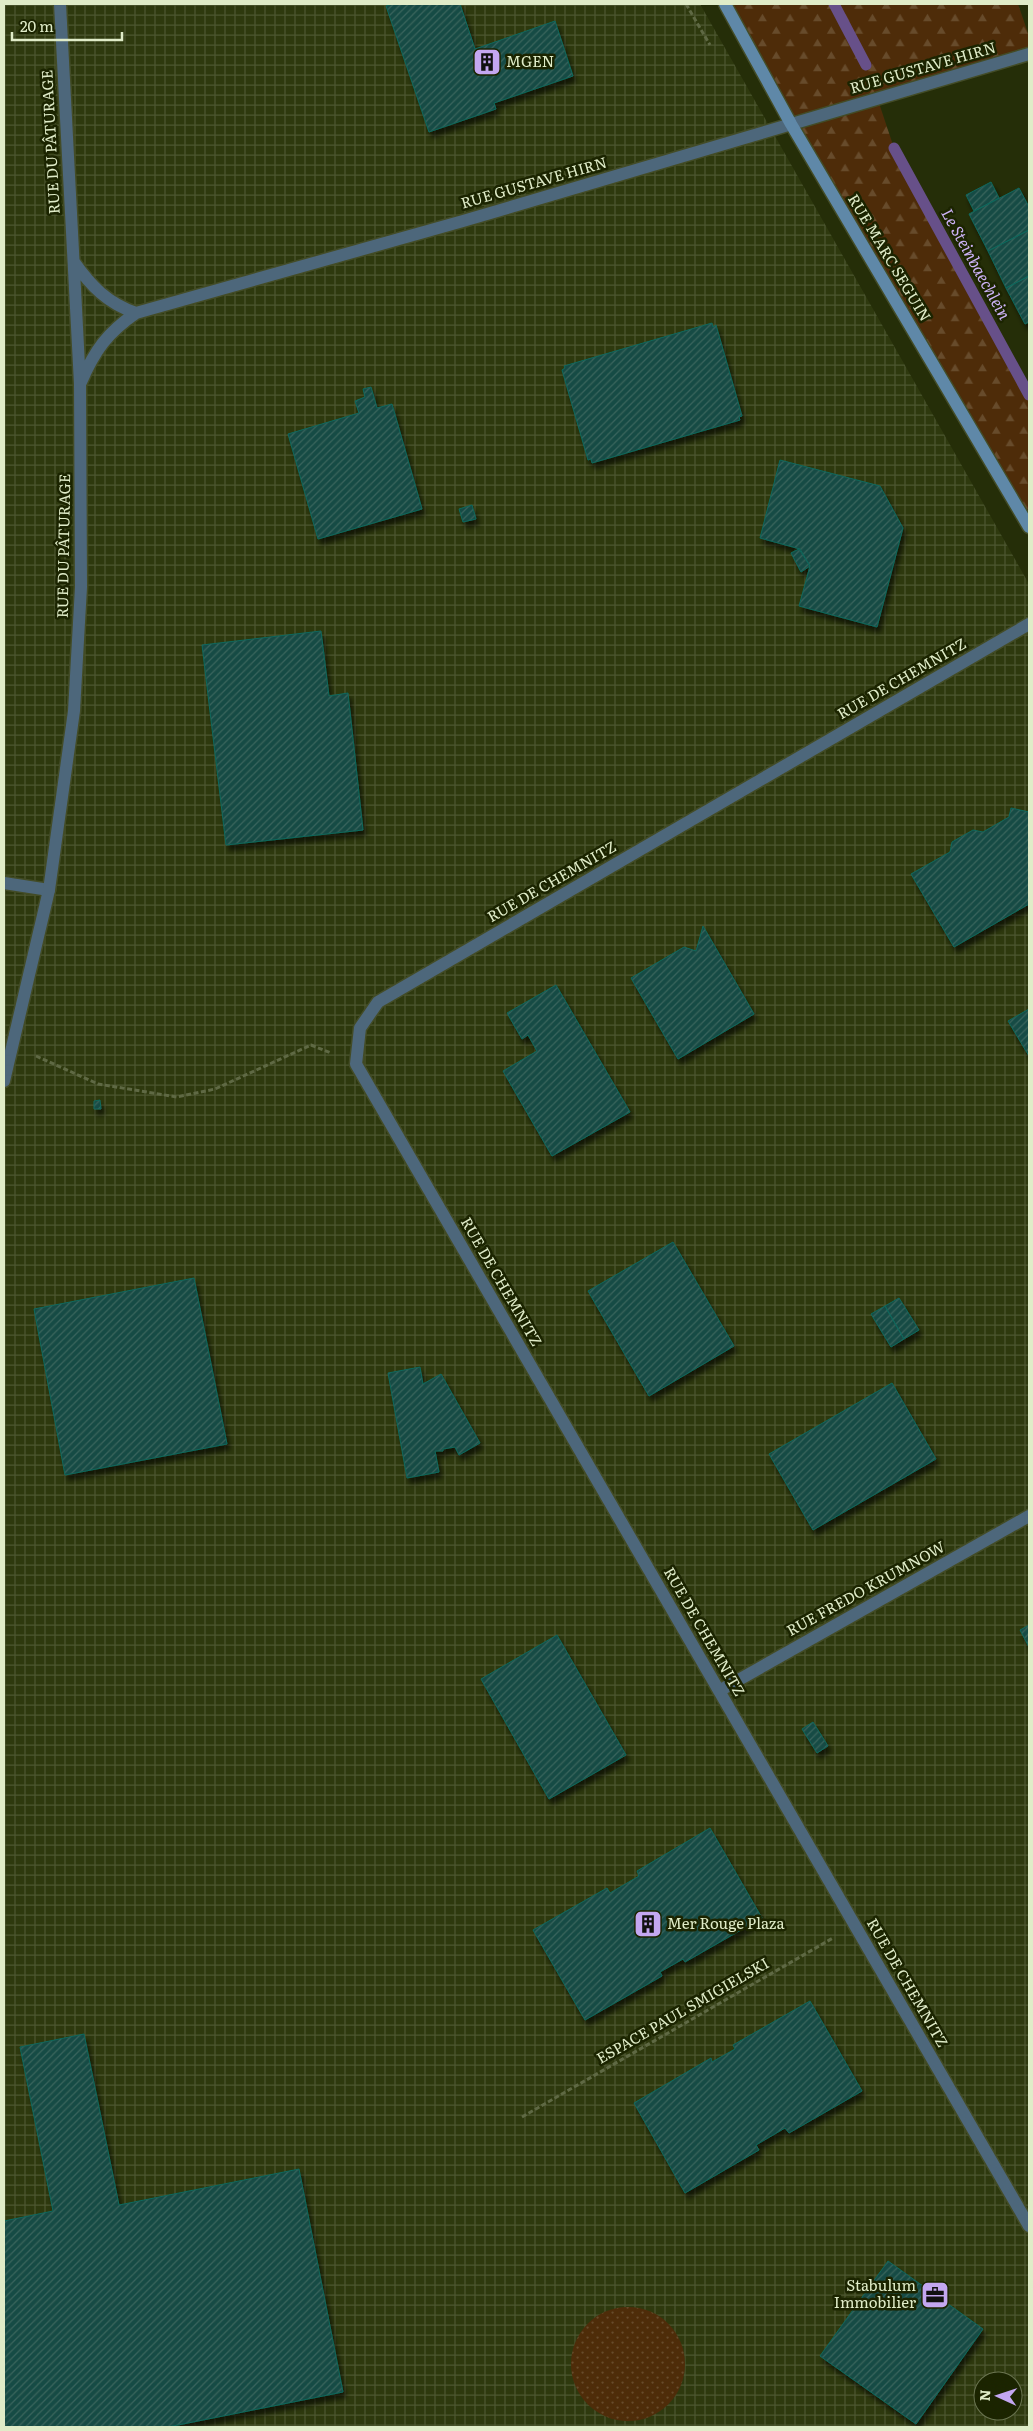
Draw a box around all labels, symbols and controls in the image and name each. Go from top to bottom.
scale bar [12,10,122,42]
text: 20 m [20,14,54,37]
street label: RUE GUSTAVE HIRN [847,35,998,98]
building icon: MGEN [472,47,502,77]
place label: MGEN [506,49,554,72]
street label: RUE DU PÂTURAGE [34,69,65,215]
street label: RUE GUSTAVE HIRN [458,150,609,213]
street label: RUE MARC SEGUIN [843,189,938,325]
water label: Le Steinbaechlein [936,204,1018,324]
street label: RUE DU PÂTURAGE [50,473,75,618]
street label: RUE DE CHEMNITZ [832,631,970,724]
street label: RUE DE CHEMNITZ [482,834,620,927]
street label: RUE DE CHEMNITZ [456,1212,549,1350]
street label: RUE FREDO KRUMNOW [782,1534,949,1641]
street label: RUE DE CHEMNITZ [659,1562,752,1700]
building icon: Mer Rouge Plaza [633,1909,663,1939]
place label: Mer Rouge Plaza [667,1911,785,1934]
street label: RUE DE CHEMNITZ [862,1913,955,2051]
street label: ESPACE PAUL SMIGIELSKI [592,1951,773,2069]
place label: Stabulum Immobilier [834,2273,916,2313]
office icon: Stabulum Immobilier [920,2280,950,2310]
north arrow [973,2371,1023,2421]
text: N [974,2389,994,2402]

